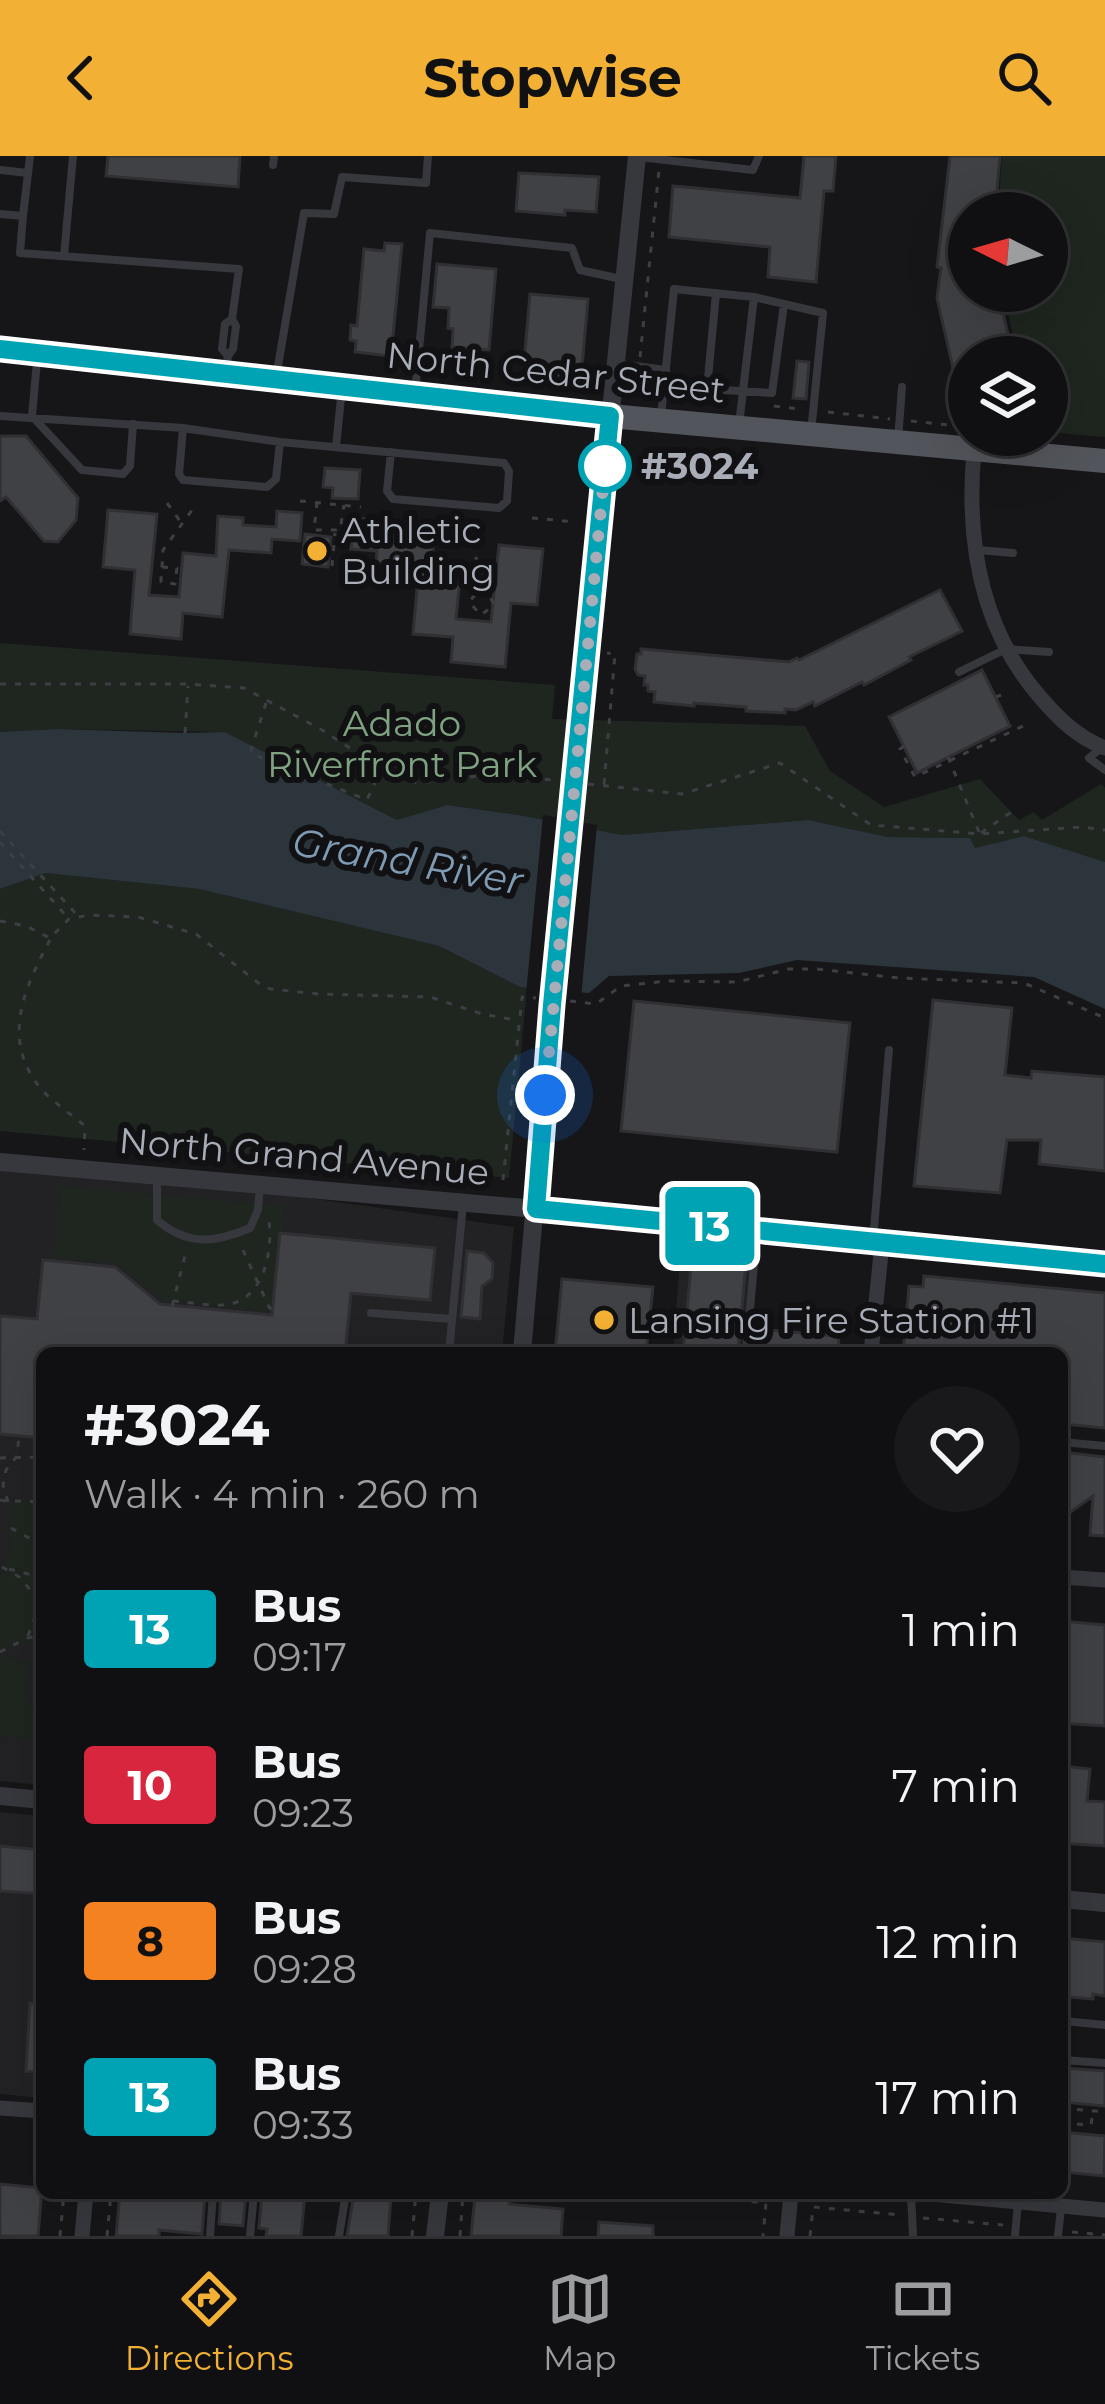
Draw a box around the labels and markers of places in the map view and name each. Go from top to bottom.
marker: #3024 [580,441,630,491]
place label: #3024 [641,444,758,488]
place label: Athletic Building [341,508,495,593]
marker: Athletic Building [304,538,330,564]
place label: Lansing Fire Station #1 [628,1298,1034,1342]
marker: Lansing Fire Station #1 [591,1307,617,1333]

